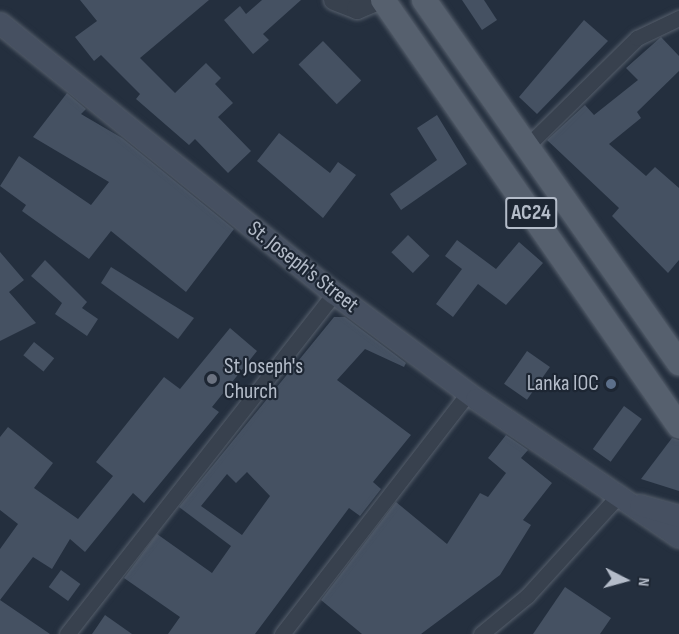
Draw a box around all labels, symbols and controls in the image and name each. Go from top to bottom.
road number: AC24 [504,195,558,231]
street label: St. Joseph's Street [242,216,364,318]
place label: St Joseph's Church [224,353,303,404]
place label: Lanka IOC [527,371,599,397]
marker: St Joseph's Church [205,372,219,386]
marker: Lanka IOC [604,377,618,391]
north arrow [595,550,655,610]
text: N [634,577,653,587]

